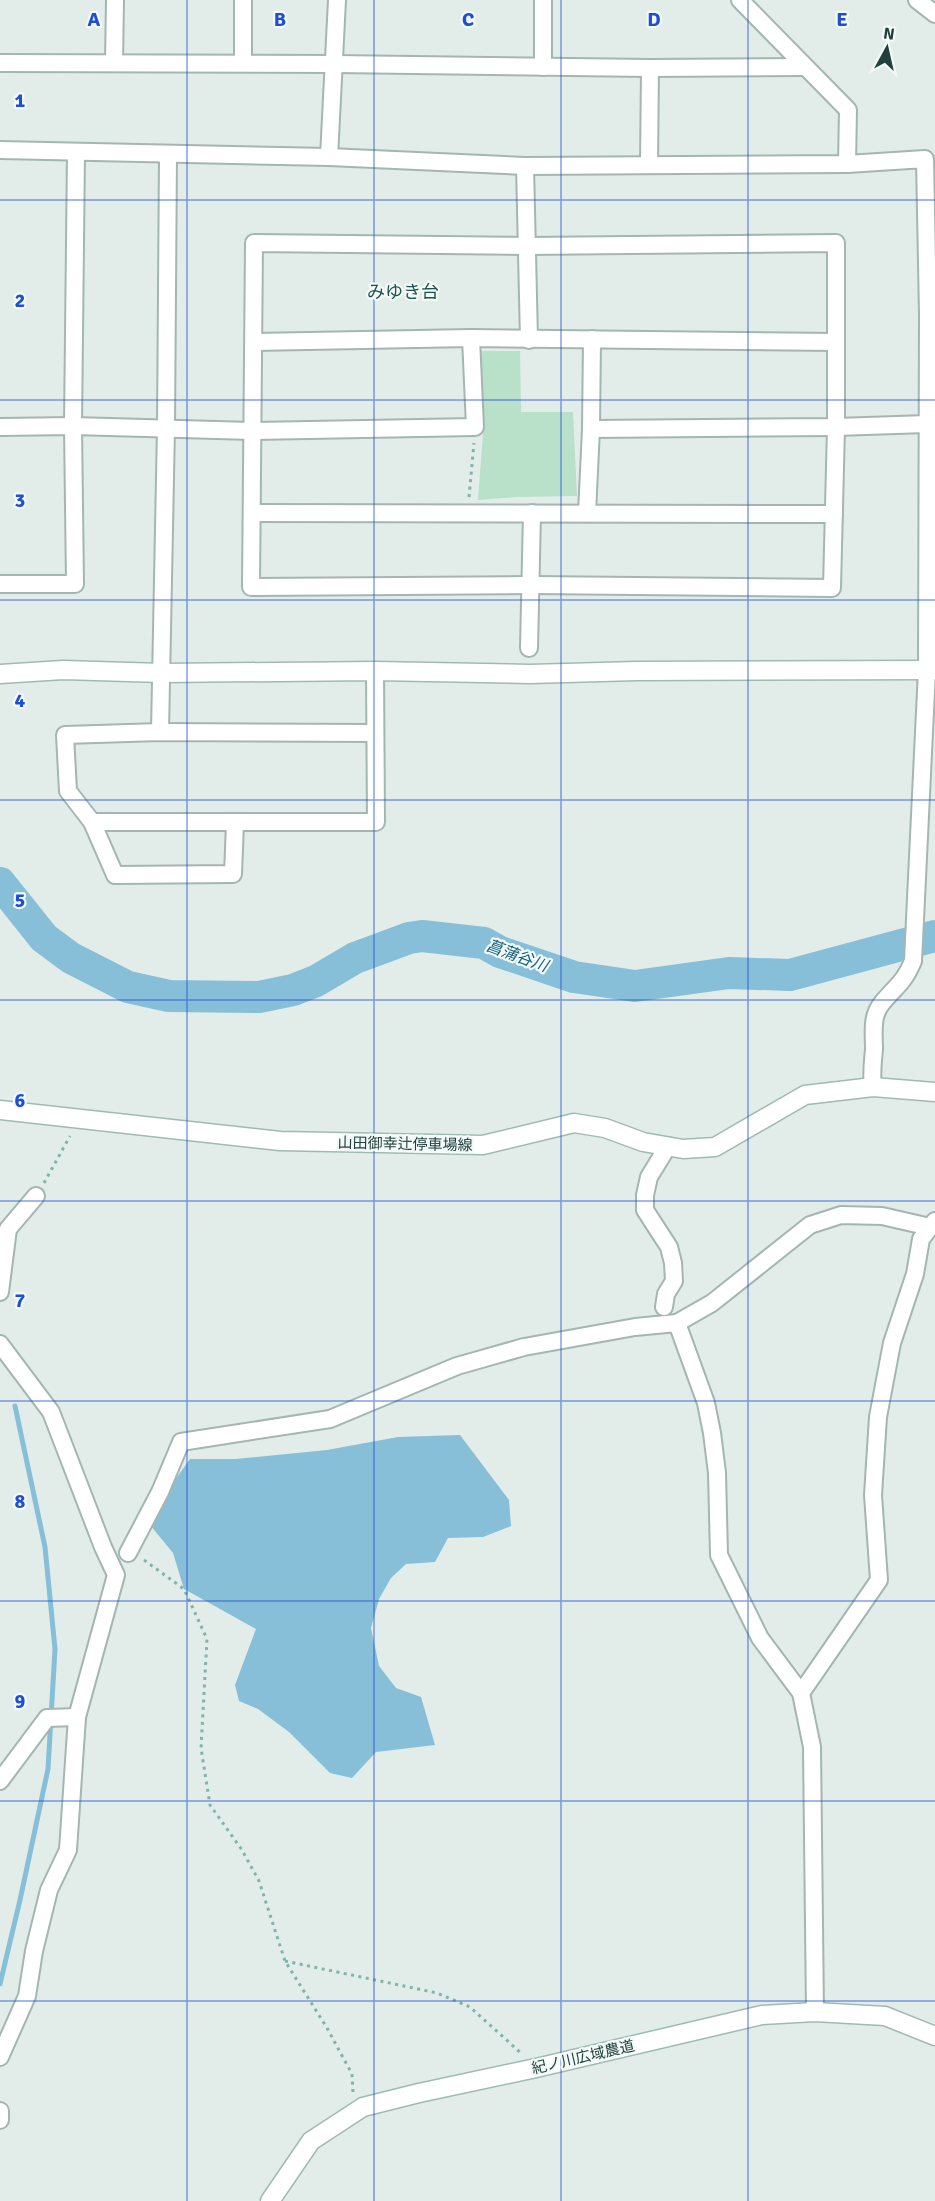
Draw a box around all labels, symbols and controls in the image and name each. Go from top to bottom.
text: A [88,7,101,32]
text: B [274,7,286,32]
text: C [462,7,474,32]
text: D [647,7,661,32]
text: E [836,7,848,32]
north arrow [857,18,917,78]
text: N [882,23,896,45]
text: 1 [15,88,26,113]
district label: みゆき台 [367,281,439,303]
text: 2 [15,288,25,313]
text: 3 [15,488,25,513]
text: 4 [15,688,26,713]
text: 5 [15,888,25,913]
water label: 菖蒲谷川 [484,936,552,977]
text: 6 [15,1088,26,1113]
street label: 山田御幸辻停車場線 [337,1134,473,1154]
text: 7 [15,1288,26,1313]
text: 8 [15,1489,26,1514]
text: 9 [15,1689,26,1714]
street label: 紀ノ川広域農道 [530,2036,636,2078]

